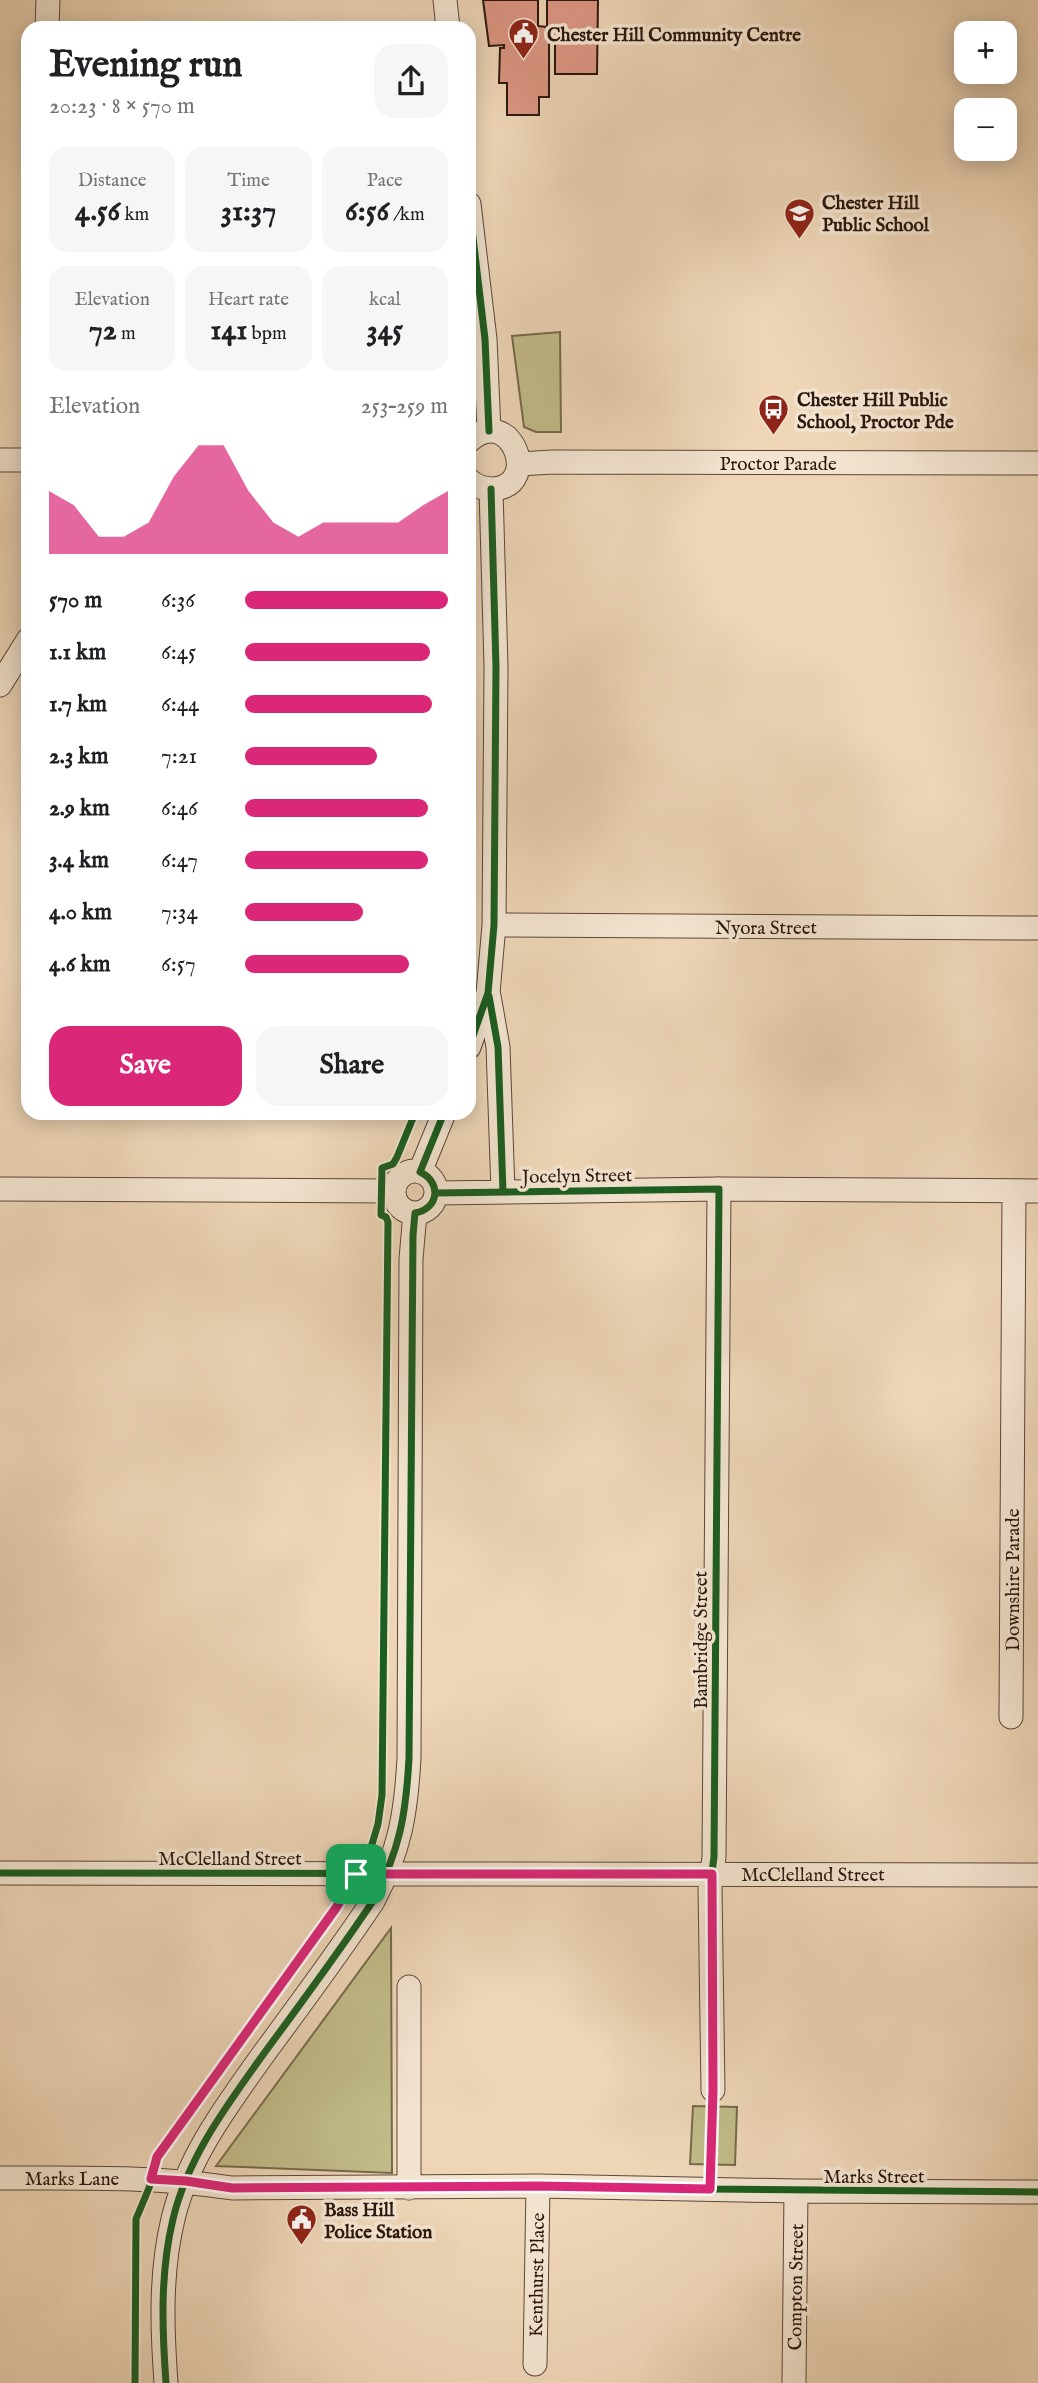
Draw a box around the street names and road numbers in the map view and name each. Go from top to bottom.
street label: Proctor Parade [719,453,837,477]
street label: Nyora Street [715,917,817,941]
street label: Jocelyn Street [520,1164,633,1190]
street label: Downshire Parade [1002,1508,1026,1651]
street label: Bambridge Street [690,1571,714,1709]
street label: McClelland Street [158,1848,302,1872]
street label: McClelland Street [741,1864,885,1888]
street label: Marks Street [823,2166,925,2190]
street label: Marks Lane [25,2168,120,2192]
street label: Kenthurst Place [525,2212,551,2337]
street label: Compton Street [784,2223,810,2351]

